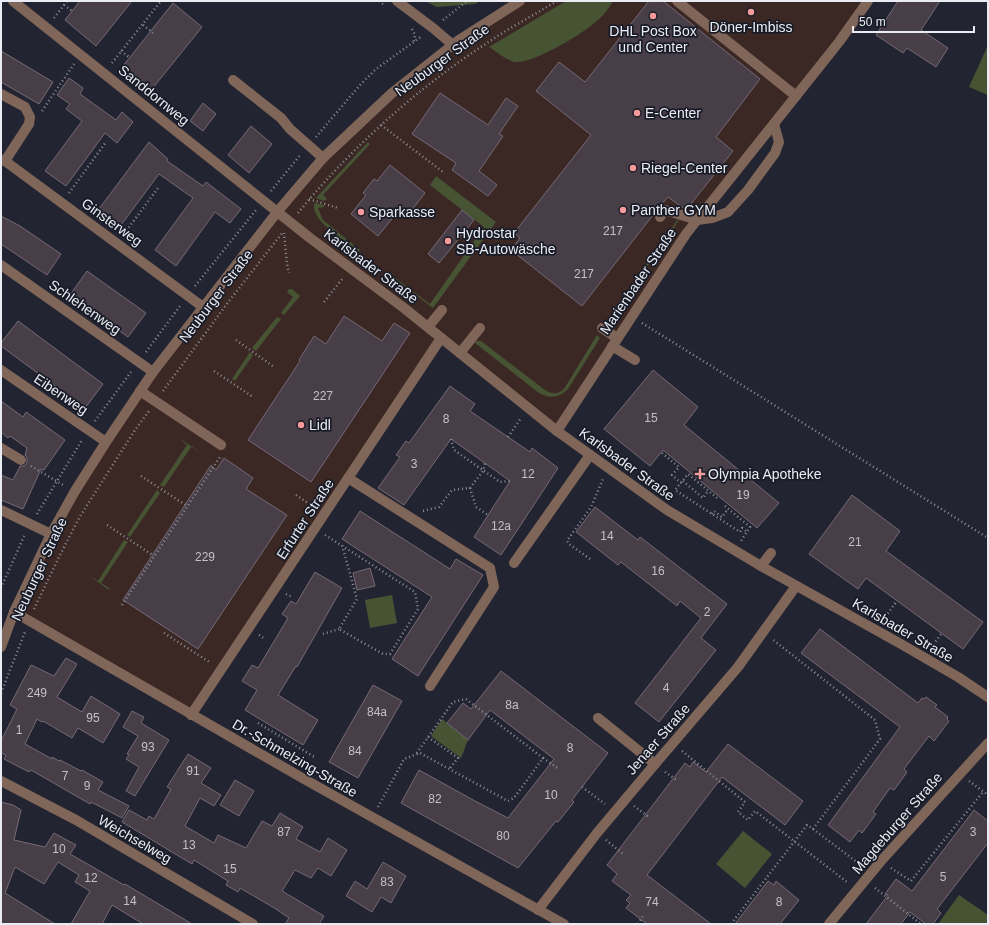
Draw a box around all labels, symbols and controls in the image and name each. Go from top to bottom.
marker: Döner-Imbiss [746,7,756,17]
scale bar [853,8,974,34]
marker: DHL Post Box und Center [648,11,658,21]
text: 50 m [859,15,886,29]
place label: Döner-Imbiss [709,19,793,35]
street label: Neuburger Straße [392,20,492,99]
place label: DHL Post Box und Center [609,23,697,55]
street label: Sanddornweg [115,62,193,128]
place label: E-Center [645,105,701,121]
marker: E-Center [632,108,642,118]
place label: Riegel-Center [641,160,728,176]
marker: Riegel-Center [628,163,638,173]
street label: Ginsterweg [79,195,145,249]
place label: Panther GYM [631,202,716,218]
place label: Sparkasse [369,204,435,220]
marker: Panther GYM [618,205,628,215]
marker: Sparkasse [356,207,366,217]
house number: 217 [603,224,623,238]
street label: Karlsbader Straße [321,225,421,307]
place label: Hydrostar SB-Autowäsche [456,225,556,257]
street label: Marienbader Straße [597,225,680,337]
marker: Hydrostar SB-Autowäsche [443,236,453,246]
street label: Neuburger Straße [176,246,256,346]
house number: 217 [574,267,594,281]
street label: Schlehenweg [46,276,124,338]
street label: Eibenweg [31,370,91,418]
house number: 227 [313,389,333,403]
house number: 15 [644,411,658,425]
house number: 8 [443,412,450,426]
place label: Lidl [309,417,331,433]
marker: Lidl [296,420,306,430]
street label: Karlsbader Straße [576,424,678,504]
house number: 3 [411,457,418,471]
place label: Olympia Apotheke [708,466,822,482]
house number: 12 [521,467,535,481]
marker: Olympia Apotheke [695,469,705,479]
street label: Erfurter Straße [273,476,337,562]
house number: 19 [736,488,750,502]
street label: Neuburger Straße [8,515,70,623]
house number: 12a [491,519,511,533]
house number: 14 [600,529,614,543]
house number: 21 [848,535,862,549]
house number: 229 [195,550,215,564]
house number: 16 [651,564,665,578]
street label: Karlsbader Straße [850,595,956,665]
house number: 2 [704,605,711,619]
house number: 4 [663,681,670,695]
house number: 249 [27,686,47,700]
house number: 8a [505,698,519,712]
street label: Jenaer Straße [623,700,693,778]
house number: 84a [367,705,387,719]
house number: 95 [86,711,100,725]
street label: Dr.-Schmelzing-Straße [230,716,360,800]
house number: 1 [16,723,23,737]
house number: 93 [141,740,155,754]
house number: 8 [567,741,574,755]
house number: 84 [348,744,362,758]
house number: 91 [186,764,200,778]
house number: 7 [62,769,69,783]
street label: Magdeburger Straße [849,769,946,877]
house number: 9 [84,779,91,793]
house number: 10 [544,788,558,802]
house number: 82 [428,792,442,806]
street label: Weichselweg [95,812,175,866]
house number: 87 [277,825,291,839]
house number: 3 [970,825,977,839]
house number: 80 [496,829,510,843]
house number: 13 [182,838,196,852]
house number: 10 [52,842,66,856]
house number: 15 [223,862,237,876]
house number: 5 [940,870,947,884]
house number: 12 [84,871,98,885]
house number: 83 [380,875,394,889]
house number: 14 [123,894,137,908]
house number: 74 [645,895,659,909]
house number: 8 [776,895,783,909]

